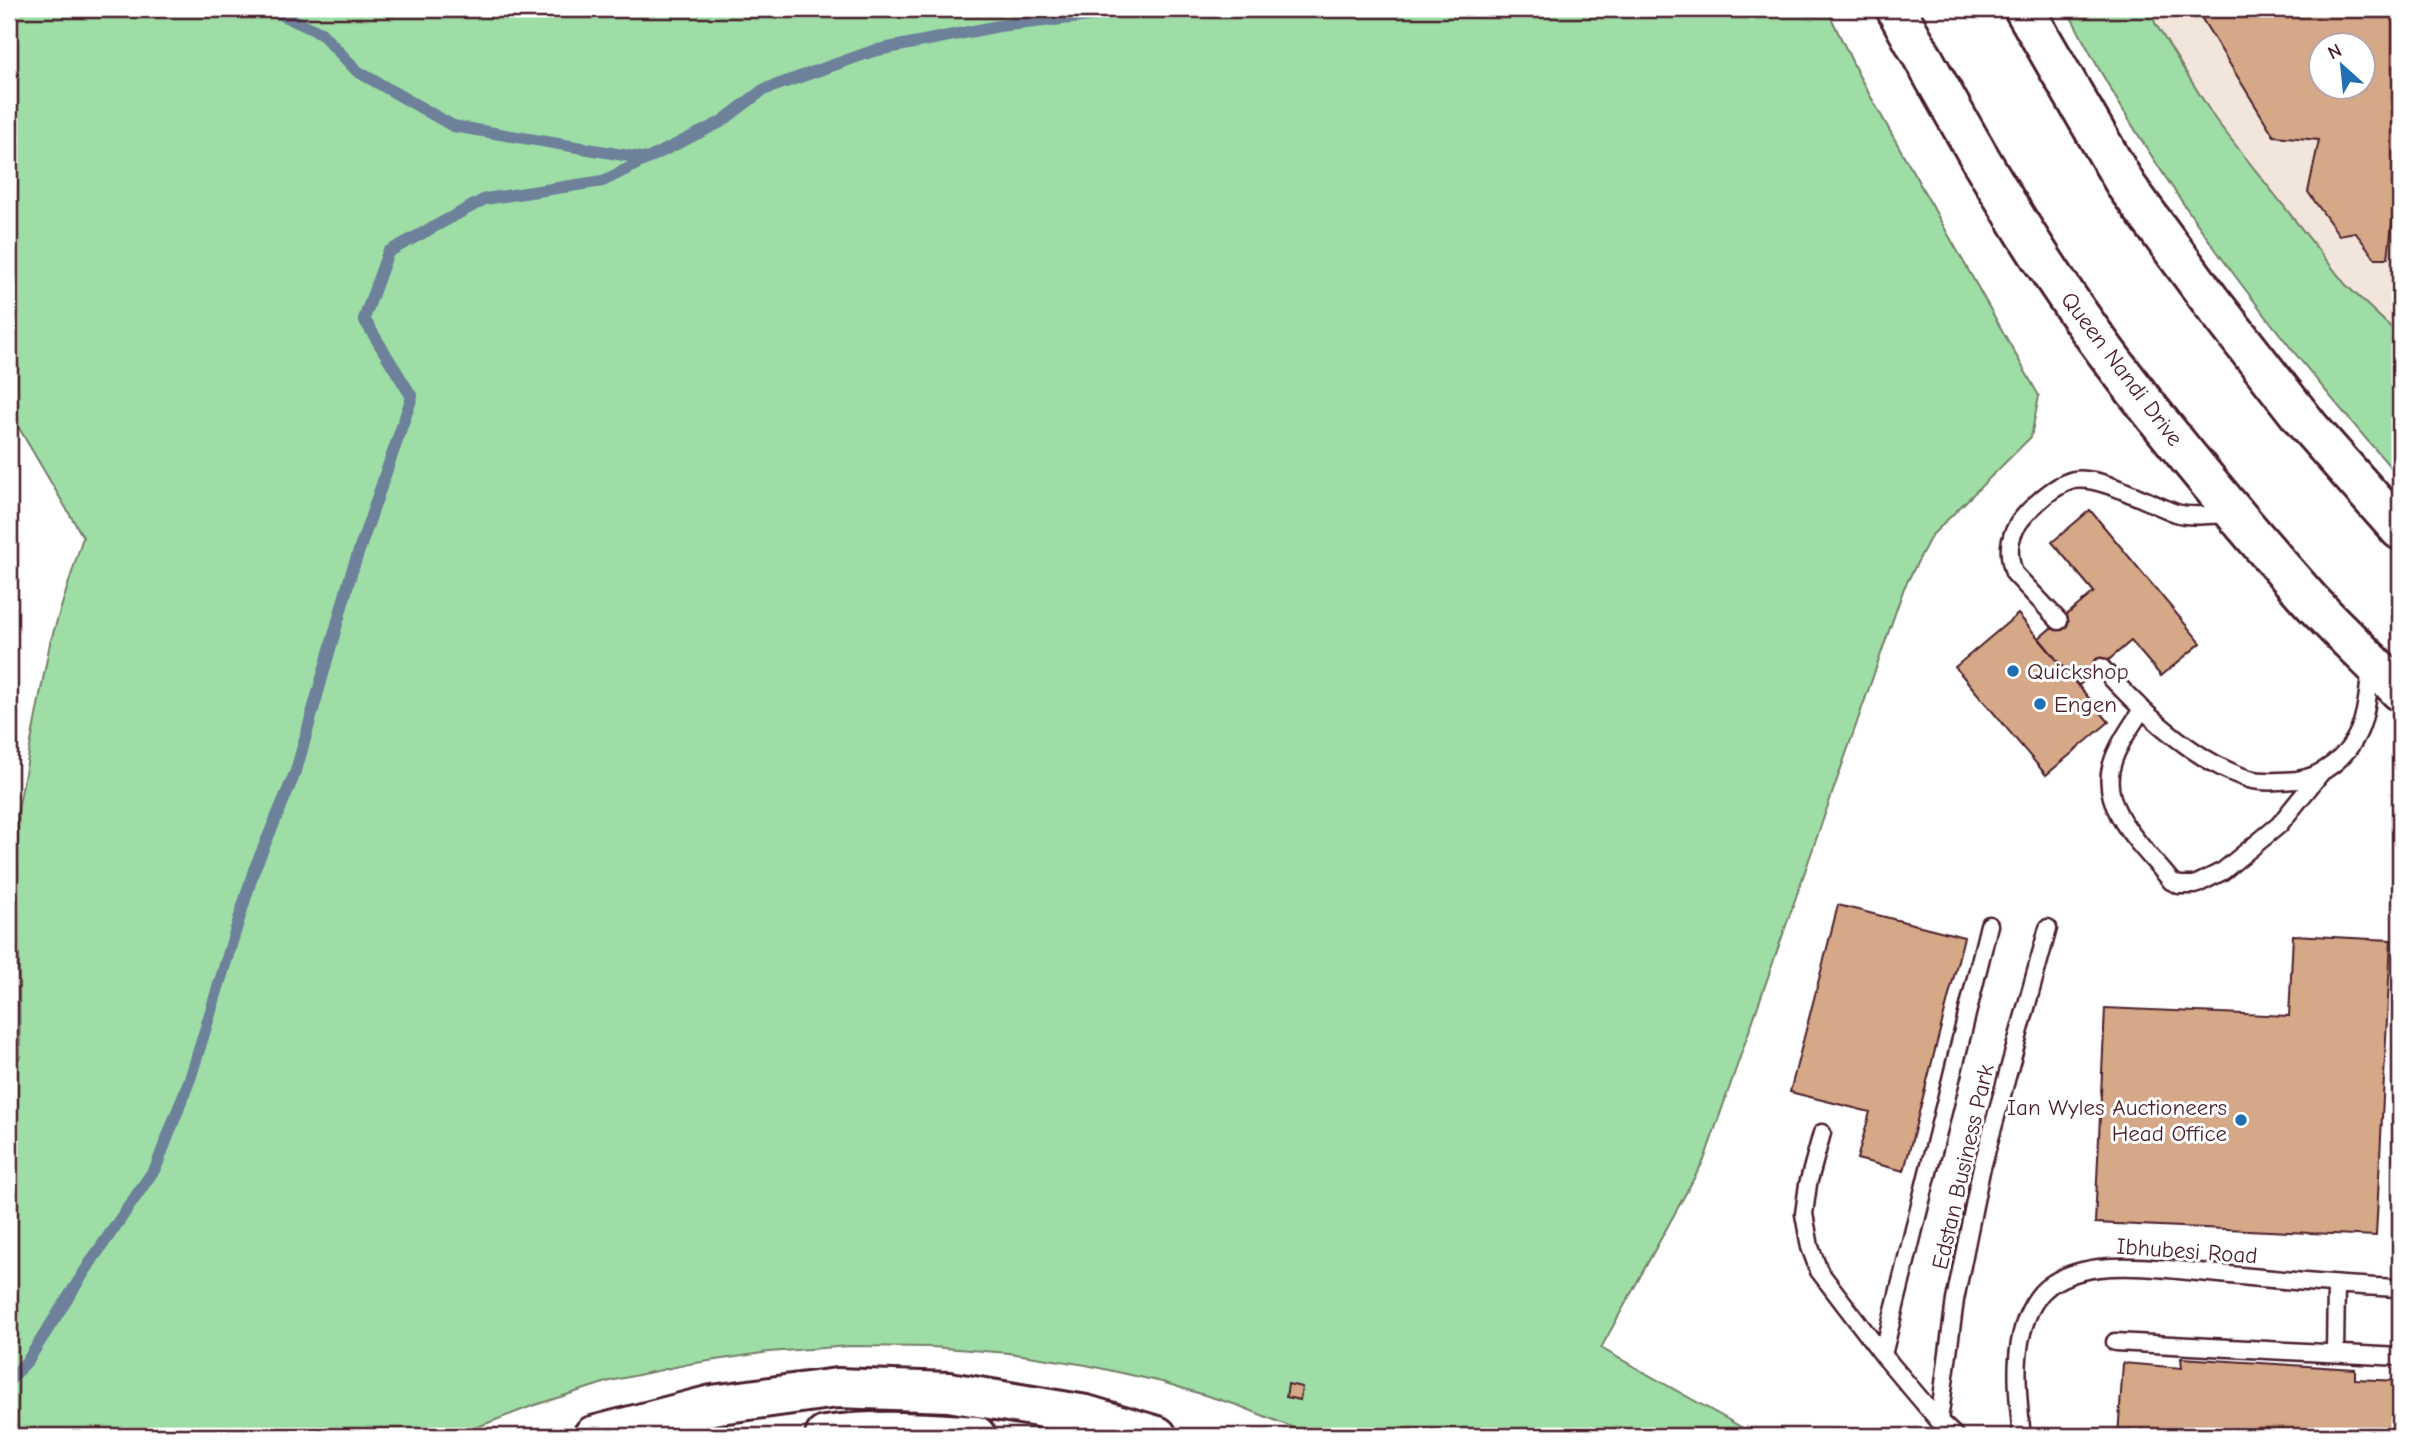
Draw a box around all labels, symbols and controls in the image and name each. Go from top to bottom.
north arrow [2308,32,2378,102]
text: N [2324,39,2345,64]
street label: Queen Nandi Drive [2055,287,2189,451]
place label: Quickshop [2027,658,2129,685]
marker: Quickshop [2005,663,2021,679]
place label: Engen [2054,691,2117,718]
marker: Engen [2032,696,2048,712]
street label: Edstan Business Park [1926,1062,2000,1272]
place label: Ian Wyles Auctioneers Head Office [2007,1094,2227,1147]
marker: Ian Wyles Auctioneers Head Office [2233,1112,2249,1128]
street label: Ibhubesi Road [2116,1233,2258,1269]

